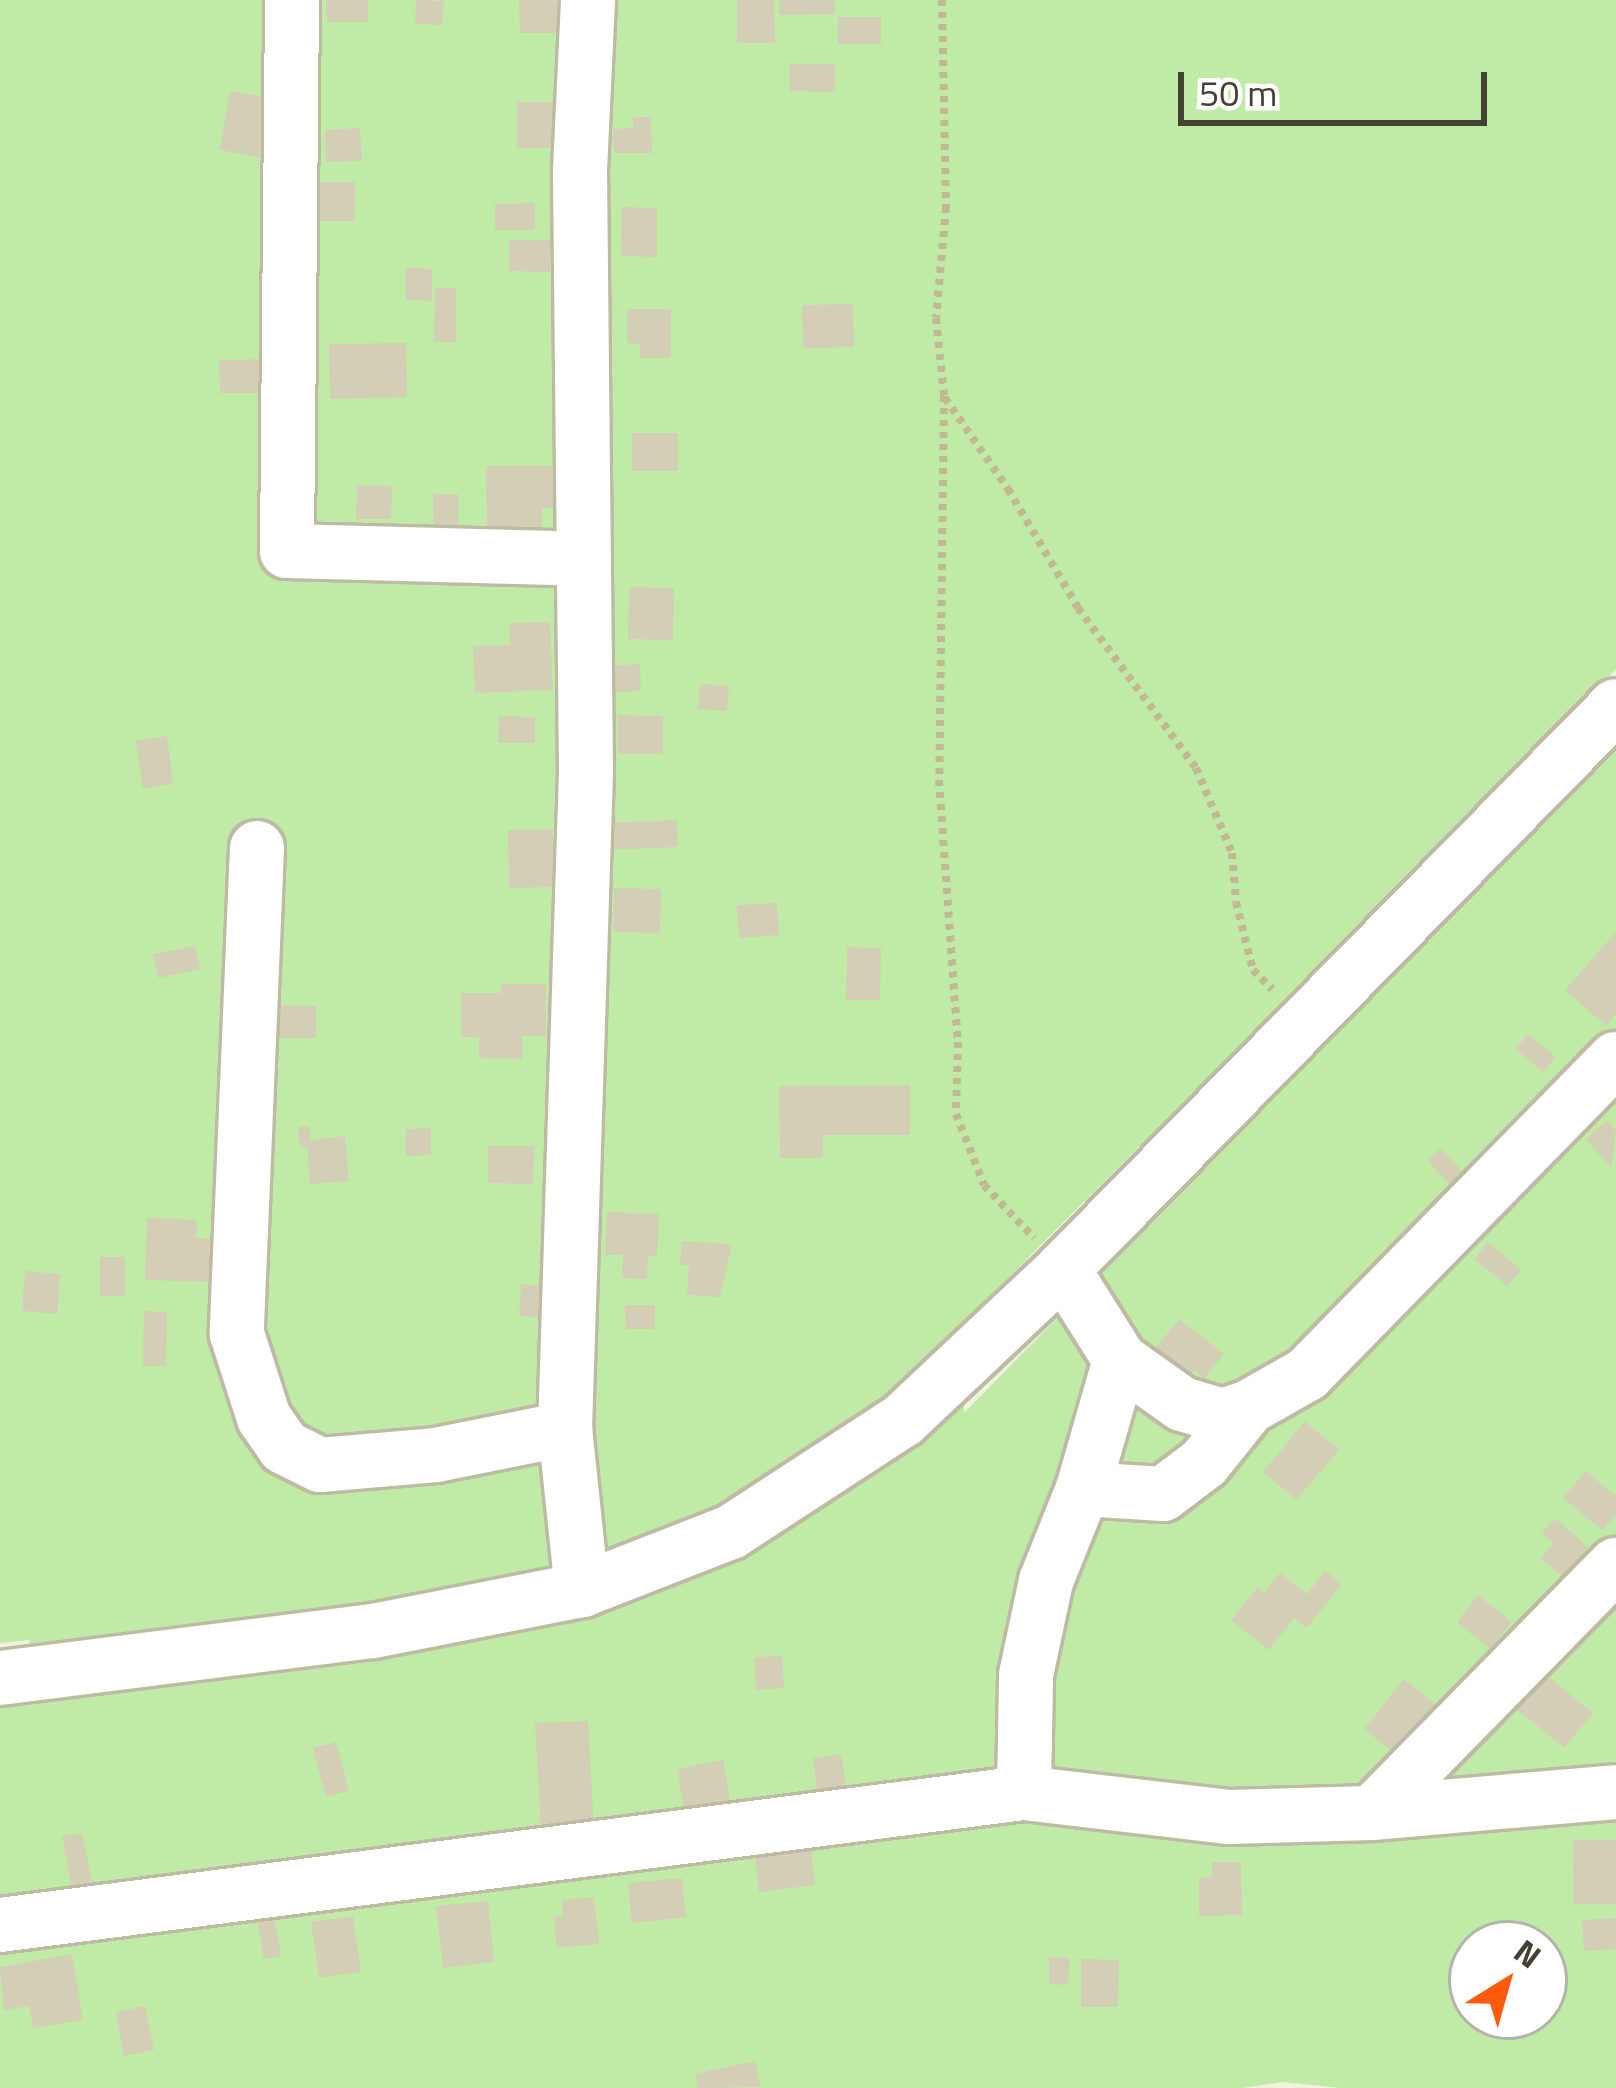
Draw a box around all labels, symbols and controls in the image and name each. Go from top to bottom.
scale bar [1184,48,1493,122]
text: 50 m [1199,65,1277,120]
north arrow [1448,1920,1568,2040]
text: N [1504,1927,1552,1980]

